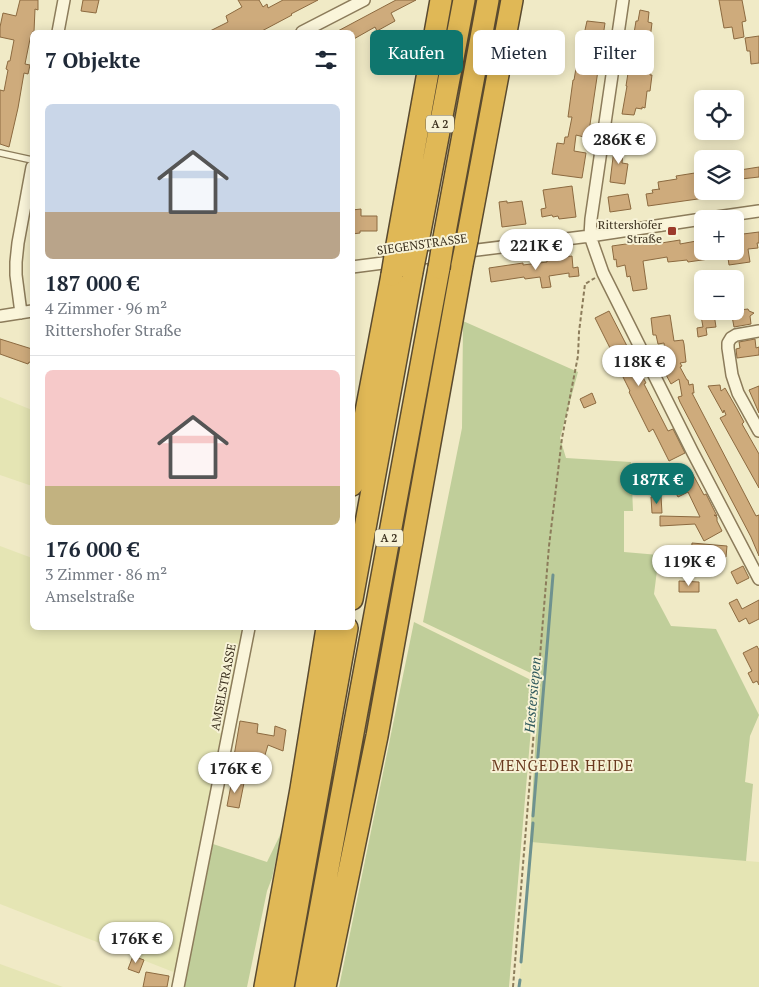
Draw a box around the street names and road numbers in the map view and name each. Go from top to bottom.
road number: A 2 [426,116,454,132]
street label: SIEGENSTRASSE [376,230,468,258]
road number: A 2 [375,530,403,546]
street label: AMSELSTRASSE [207,642,239,732]

